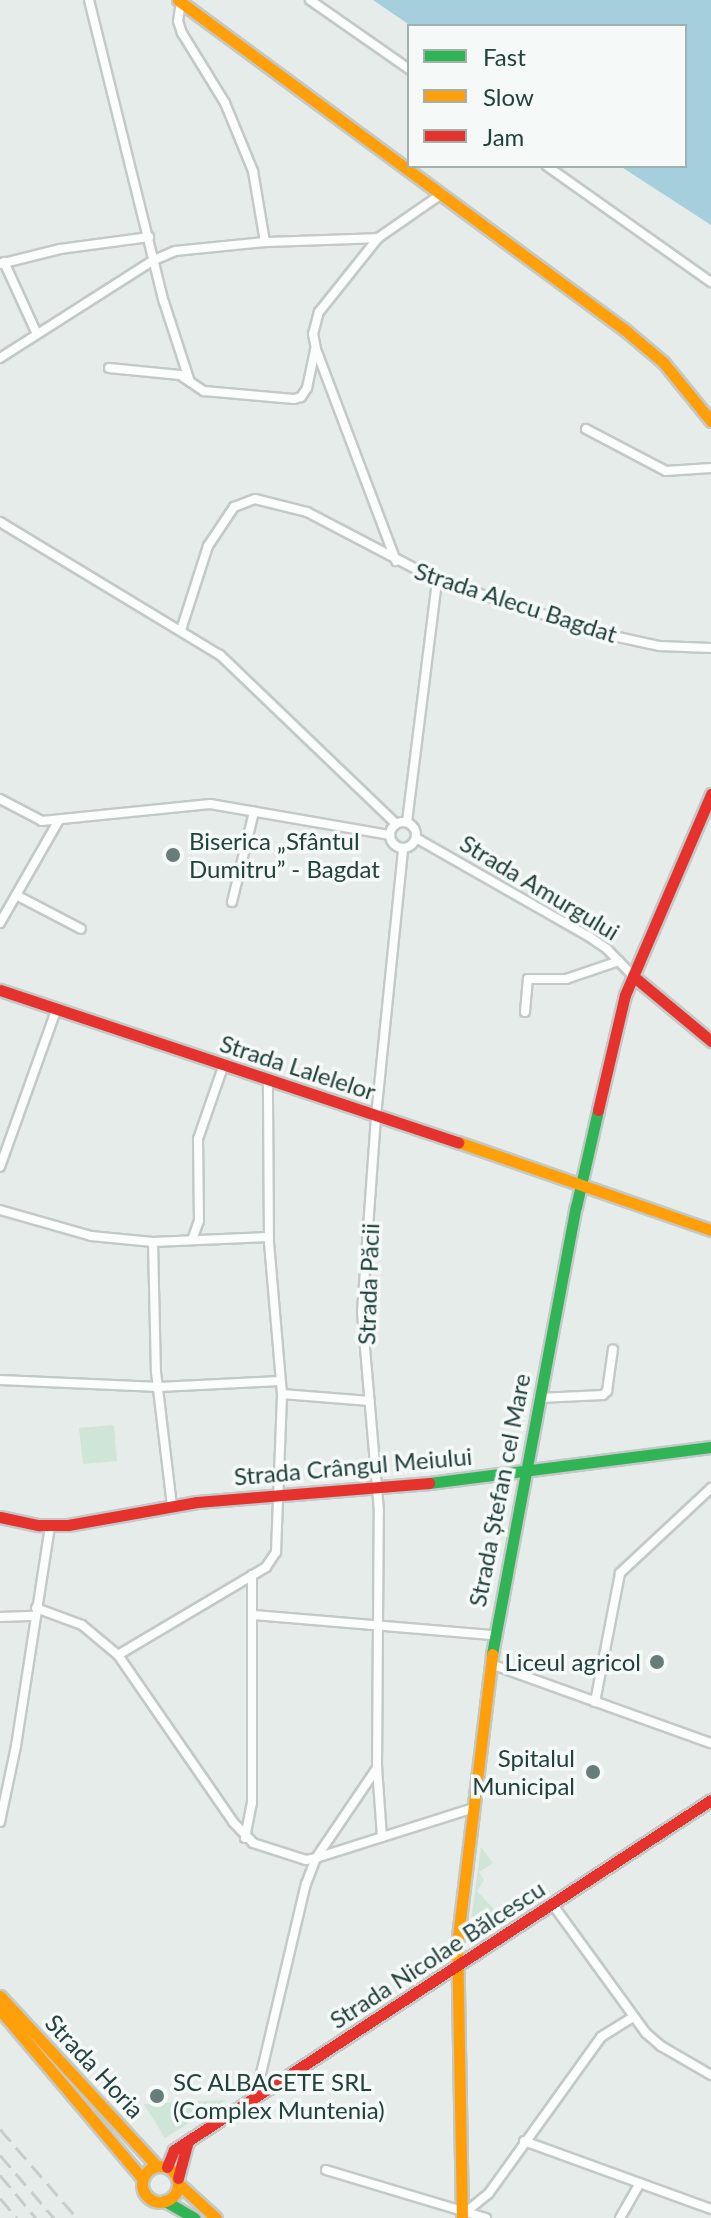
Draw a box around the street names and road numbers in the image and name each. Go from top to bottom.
street label: Strada Alecu Bagdat [411,556,621,648]
street label: Strada Amurgului [455,828,625,946]
street label: Strada Lalelelor [217,1028,379,1106]
street label: Strada Păcii [351,1223,385,1345]
street label: Strada Ștefan cel Mare [462,1371,536,1609]
street label: Strada Crângul Meiului [233,1441,473,1491]
street label: Strada Nicolae Bălcescu [324,1874,550,2034]
street label: Strada Horia [40,2008,150,2124]

